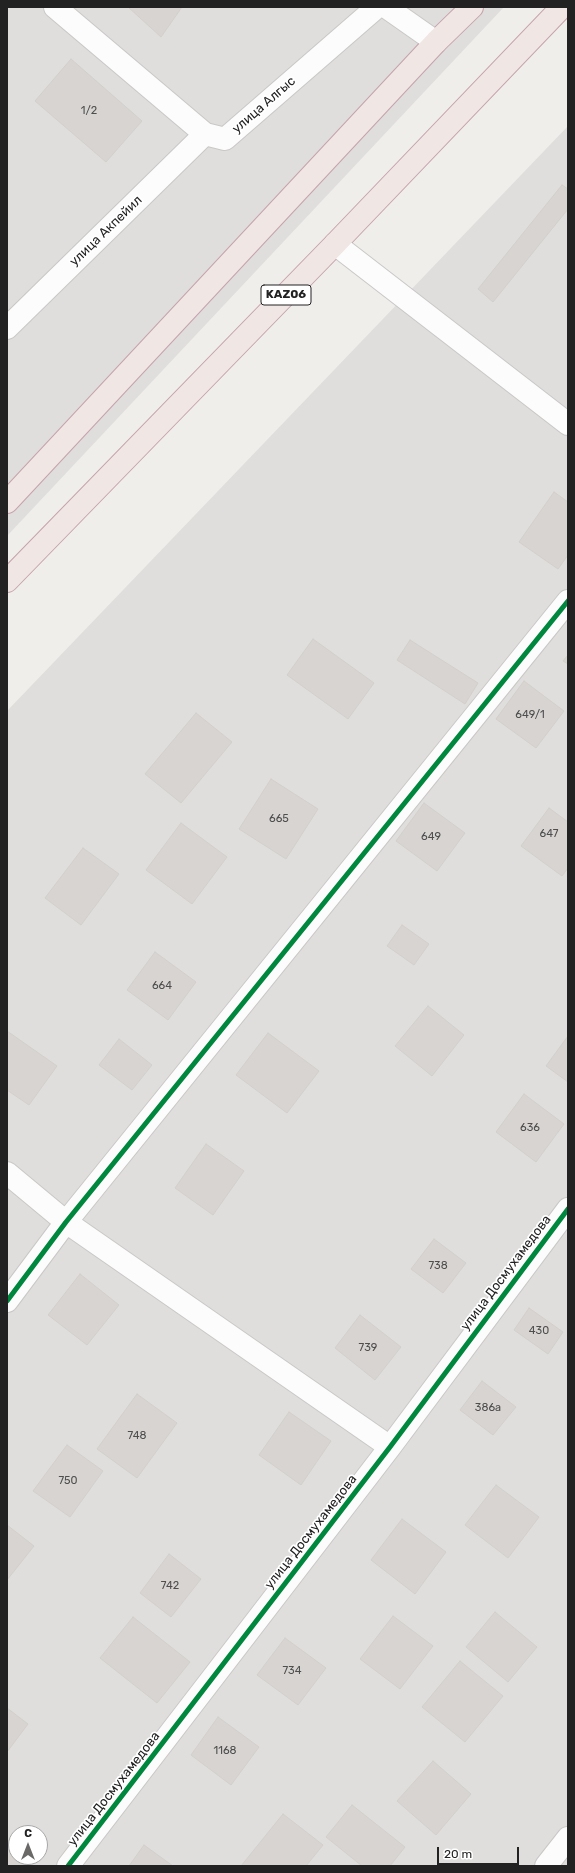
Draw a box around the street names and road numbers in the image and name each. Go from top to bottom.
street label: улица Алгыс [229,73,299,137]
street label: улица Акпейил [67,193,145,269]
road number: KАZ06 [261,285,311,305]
street label: улица Досмухамедова [458,1212,554,1334]
street label: улица Досмухамедова [262,1472,360,1592]
street label: улица Досмухамедова [65,1729,163,1849]

